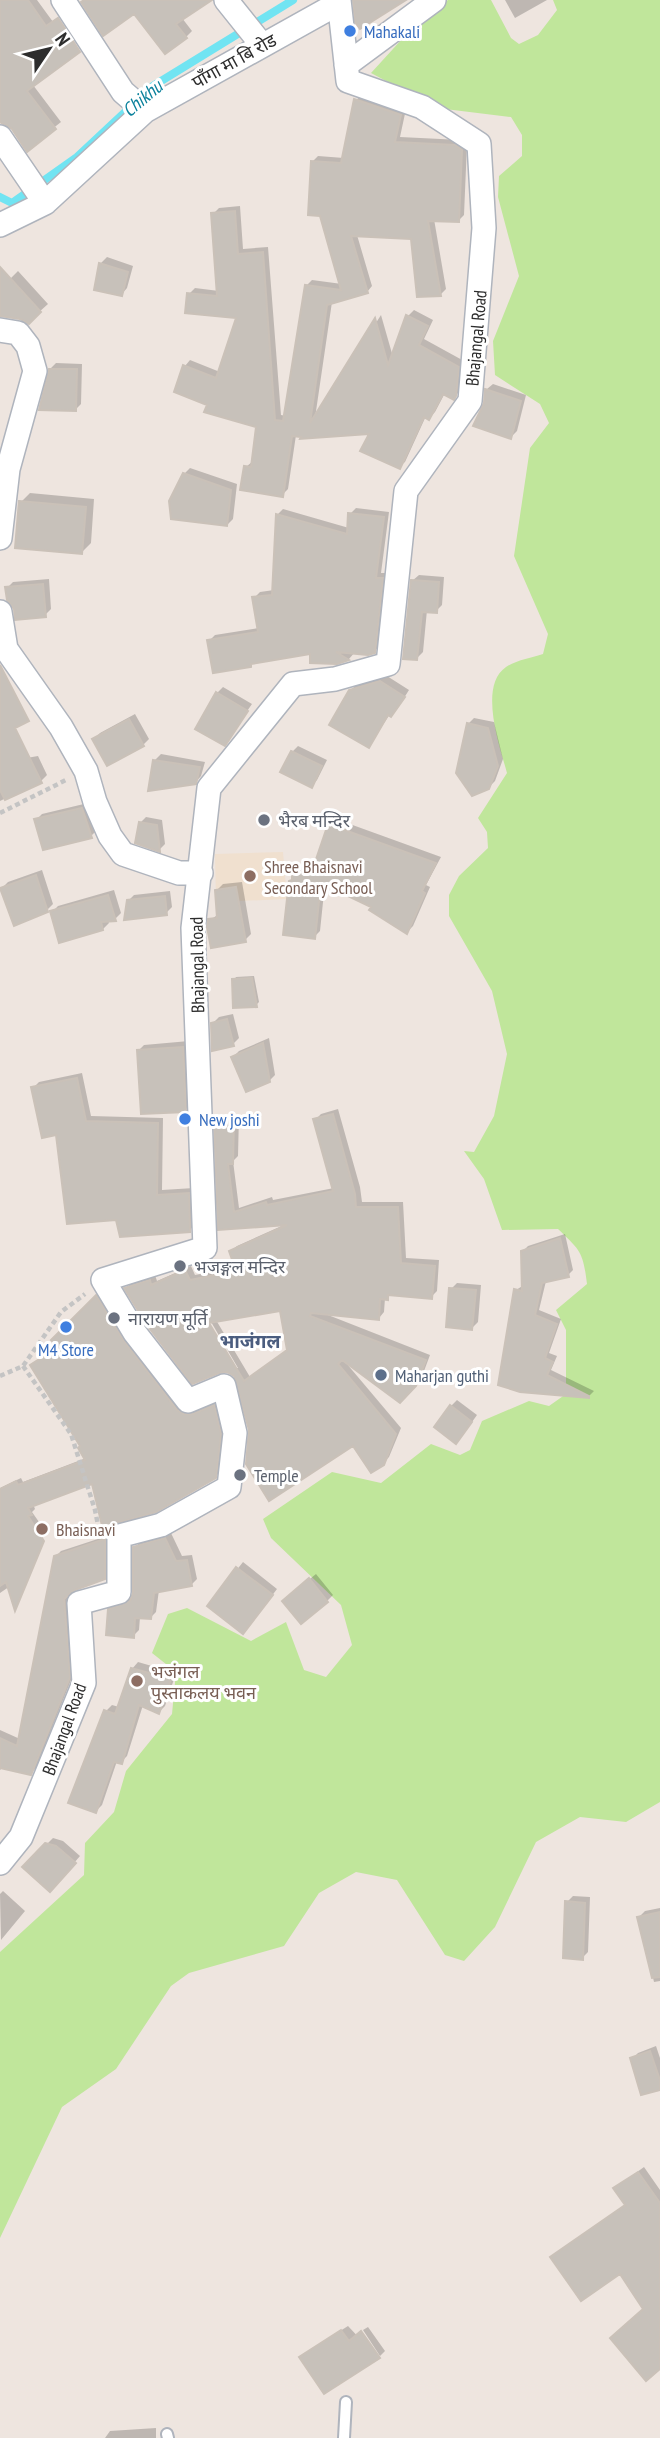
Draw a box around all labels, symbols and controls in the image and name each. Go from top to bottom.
north arrow [14,14,84,84]
place label: Mahakali [364,20,420,43]
marker: Mahakali [342,23,358,39]
text: N [50,28,76,50]
street label: पाँगा मा बि रोड [188,28,281,94]
water label: Chikhu [117,73,168,122]
street label: Bhajangal Road [460,289,492,387]
place label: भैरब मन्दिर [278,809,351,832]
marker: भैरब मन्दिर [256,812,272,828]
place label: Shree Bhaisnavi Secondary School [264,855,373,899]
marker: Shree Bhaisnavi Secondary School [242,868,258,884]
street label: Bhajangal Road [185,917,209,1013]
place label: New joshi [199,1108,260,1131]
marker: New joshi [177,1111,193,1127]
place label: भजङ्गल मन्दिर [194,1255,286,1278]
marker: भजङ्गल मन्दिर [172,1258,188,1274]
place label: नारायण मूर्ति [128,1307,209,1331]
marker: नारायण मूर्ति [106,1310,122,1326]
marker: M4 Store [58,1319,74,1335]
district label: भाजंगल [219,1329,282,1353]
place label: M4 Store [38,1338,94,1361]
place label: Maharjan guthi [395,1364,489,1387]
marker: Maharjan guthi [373,1367,389,1383]
place label: Temple [254,1464,299,1487]
marker: Temple [232,1467,248,1483]
place label: Bhaisnavi [56,1518,116,1541]
marker: Bhaisnavi [34,1521,50,1537]
place label: भजंगल पुस्ताकलय भवन [151,1660,257,1705]
marker: भजंगल पुस्ताकलय भवन [129,1673,145,1689]
street label: Bhajangal Road [37,1680,91,1778]

